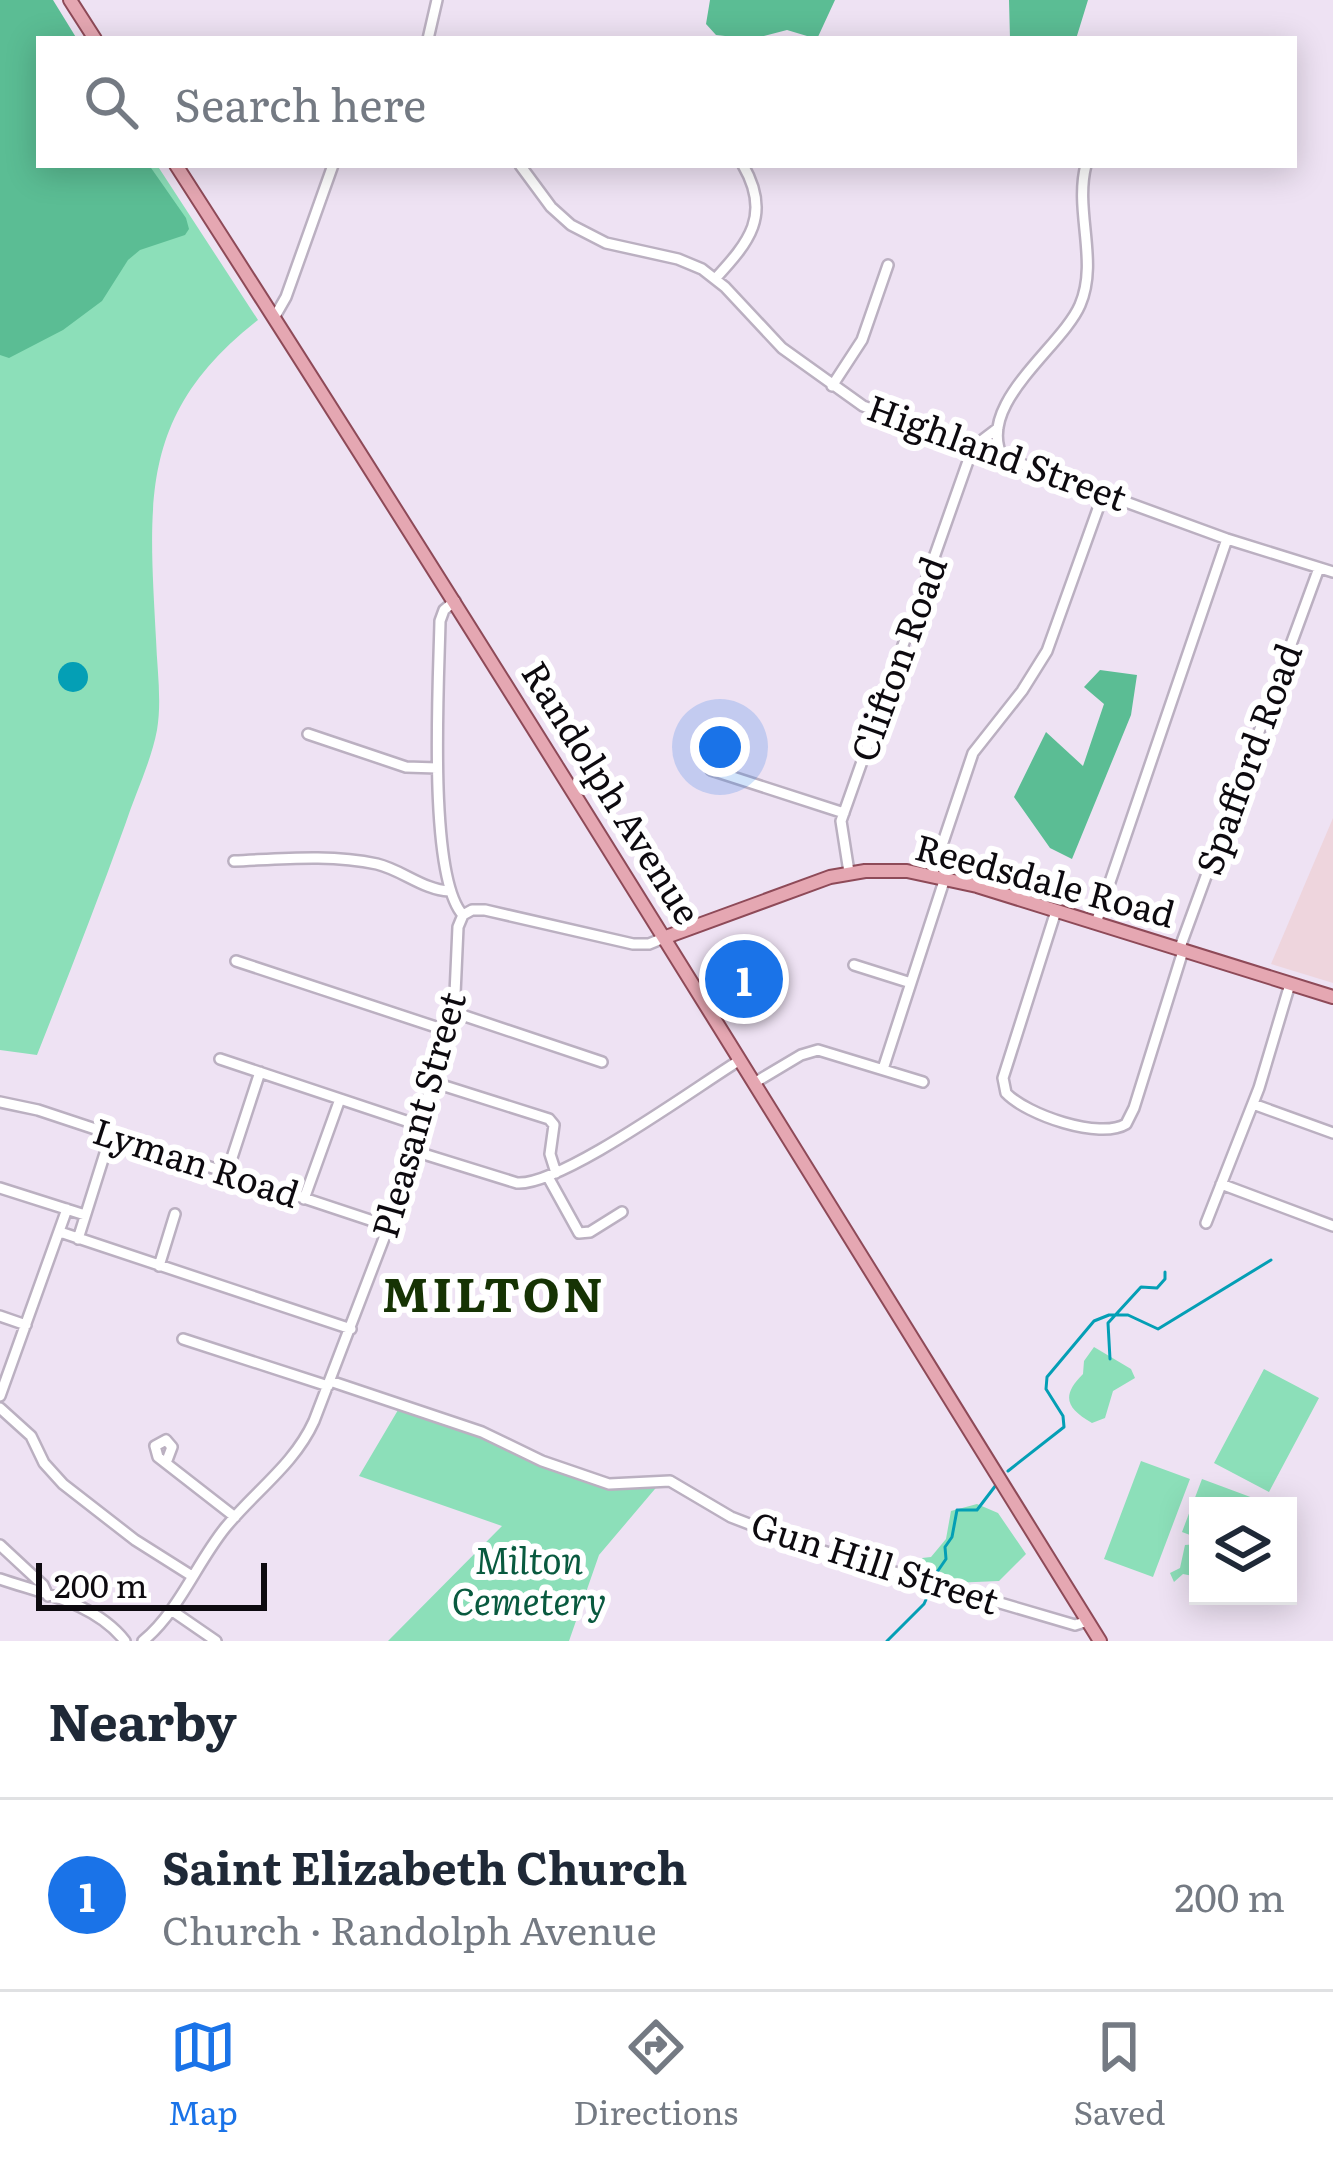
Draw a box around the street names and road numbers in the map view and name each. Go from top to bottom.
street label: Highland Street [861,379,1135,522]
street label: Clifton Road [835,548,958,768]
street label: Spafford Road [1180,635,1313,881]
street label: Randolph Avenue [511,650,715,934]
street label: Reedsdale Road [910,818,1181,939]
street label: Pleasant Street [356,985,477,1244]
street label: Lyman Road [87,1102,307,1219]
street label: Gun Hill Street [745,1496,1007,1626]

